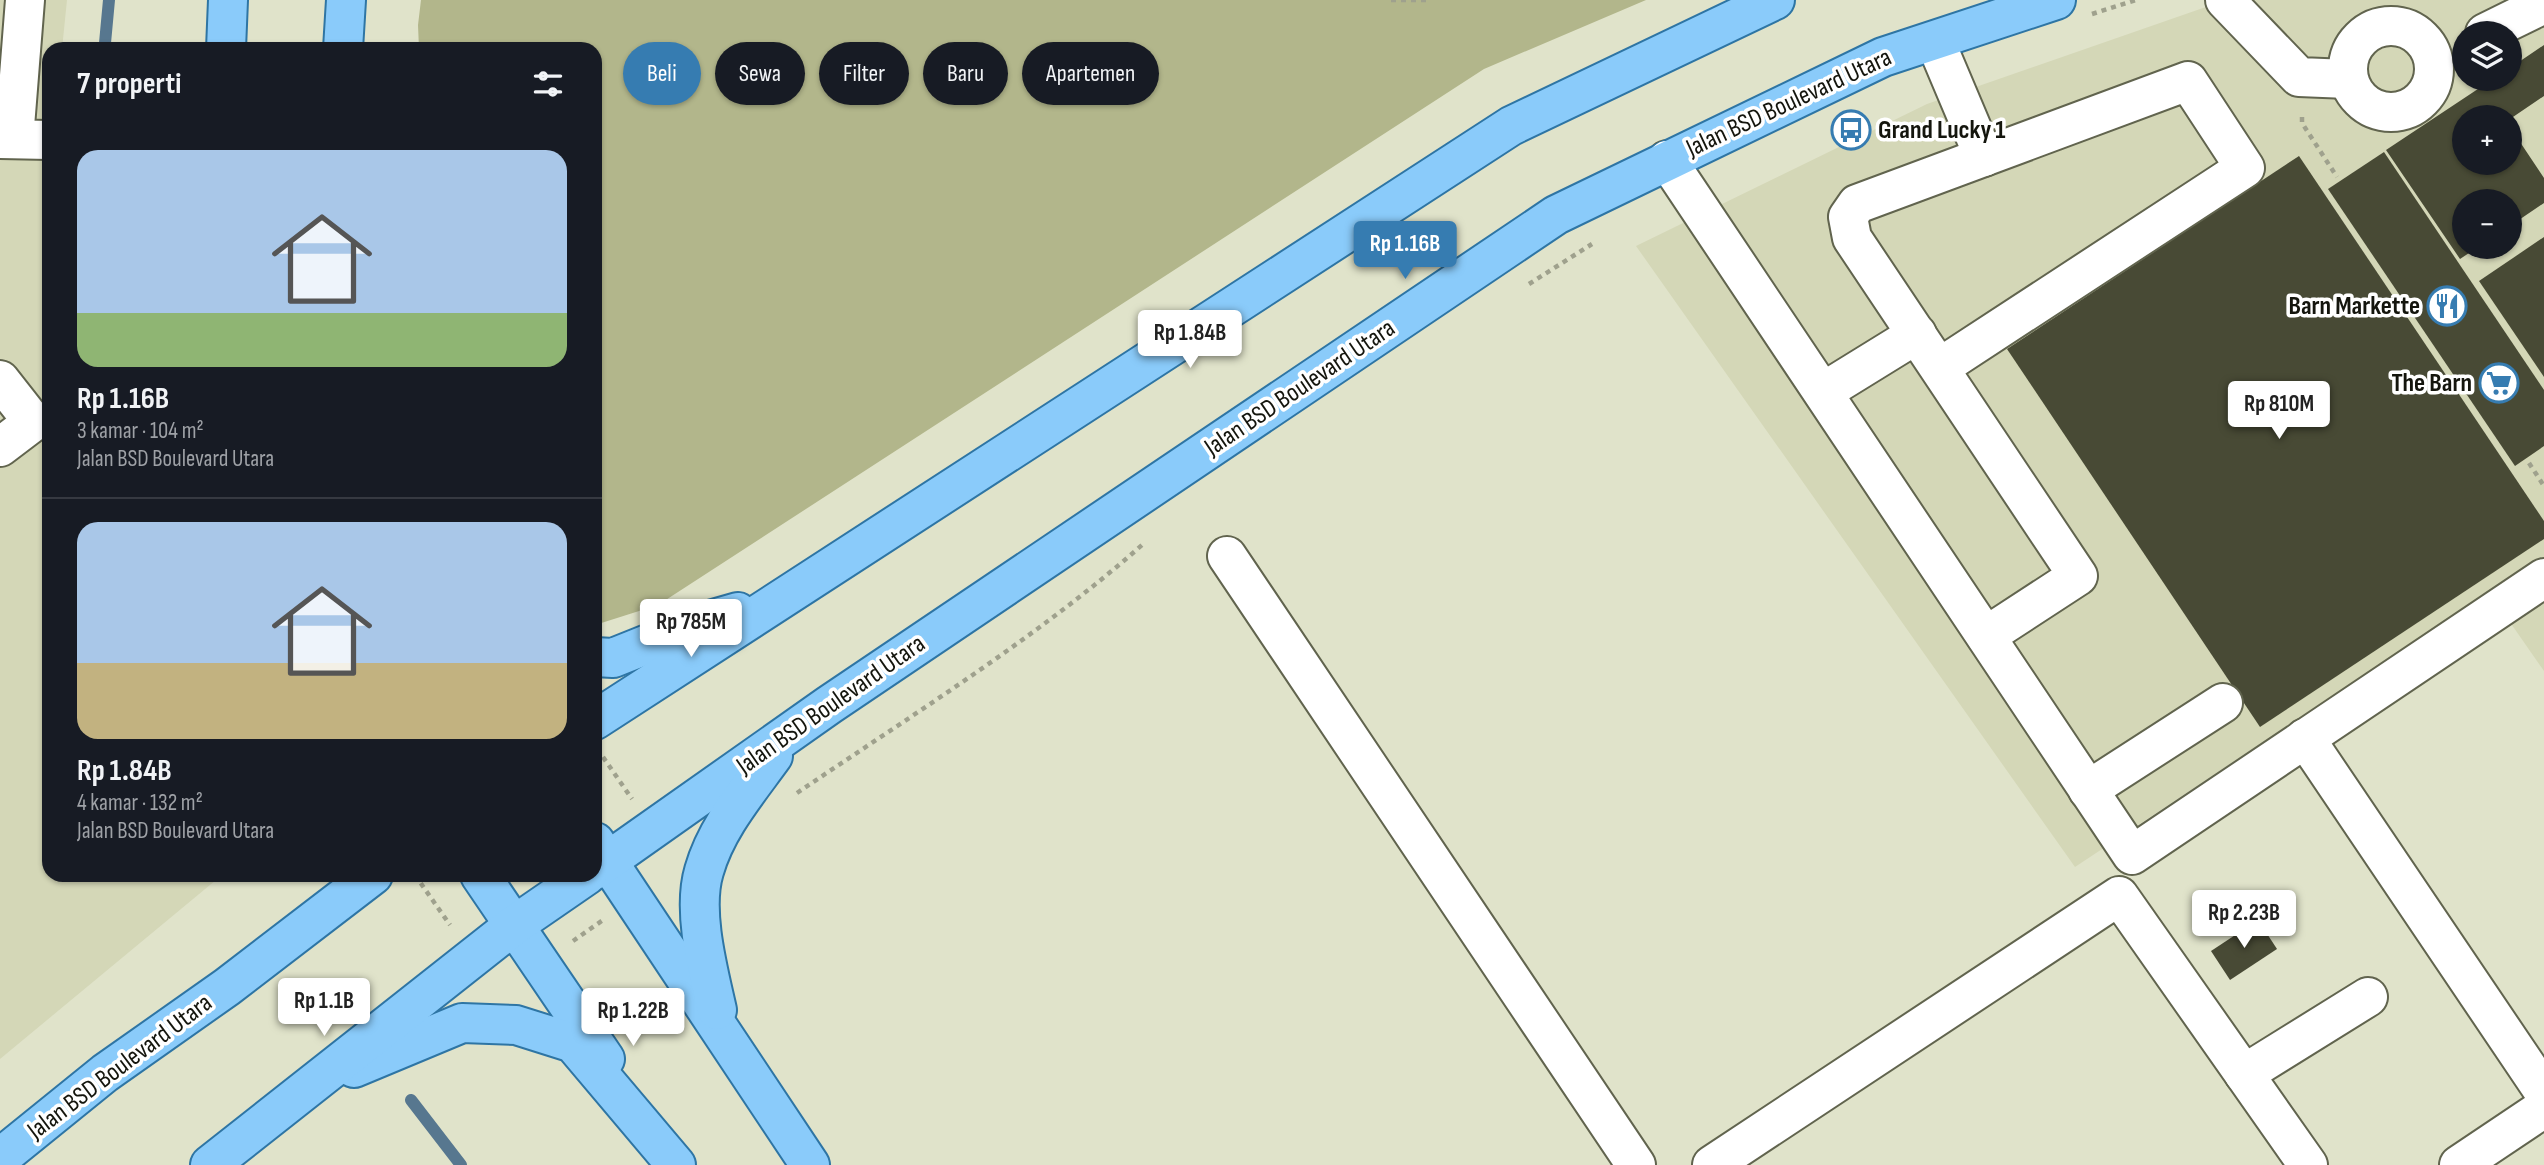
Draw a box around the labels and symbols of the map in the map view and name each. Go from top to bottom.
street label: Jalan BSD Boulevard Utara [1681,42,1897,165]
bus stop icon: Grand Lucky 1 [1830,109,1872,151]
place label: Grand Lucky 1 [1878,115,2006,146]
pin: Rp 1.16B [1333,222,1477,281]
restaurant icon: Barn Markette [2426,285,2468,327]
place label: Barn Markette [2288,291,2420,322]
pin: Rp 1.84B [1118,310,1262,370]
street label: Jalan BSD Boulevard Utara [1198,313,1401,464]
supermarket icon: The Barn [2478,362,2520,404]
place label: The Barn [2391,368,2472,399]
pin: Rp 810M [2214,382,2344,441]
pin: Rp 785M [626,600,756,659]
street label: Jalan BSD Boulevard Utara [730,628,931,782]
pin: Rp 2.23B [2172,890,2316,950]
pin: Rp 1.1B [259,978,389,1038]
street label: Jalan BSD Boulevard Utara [21,988,218,1147]
pin: Rp 1.22B [561,988,705,1048]

